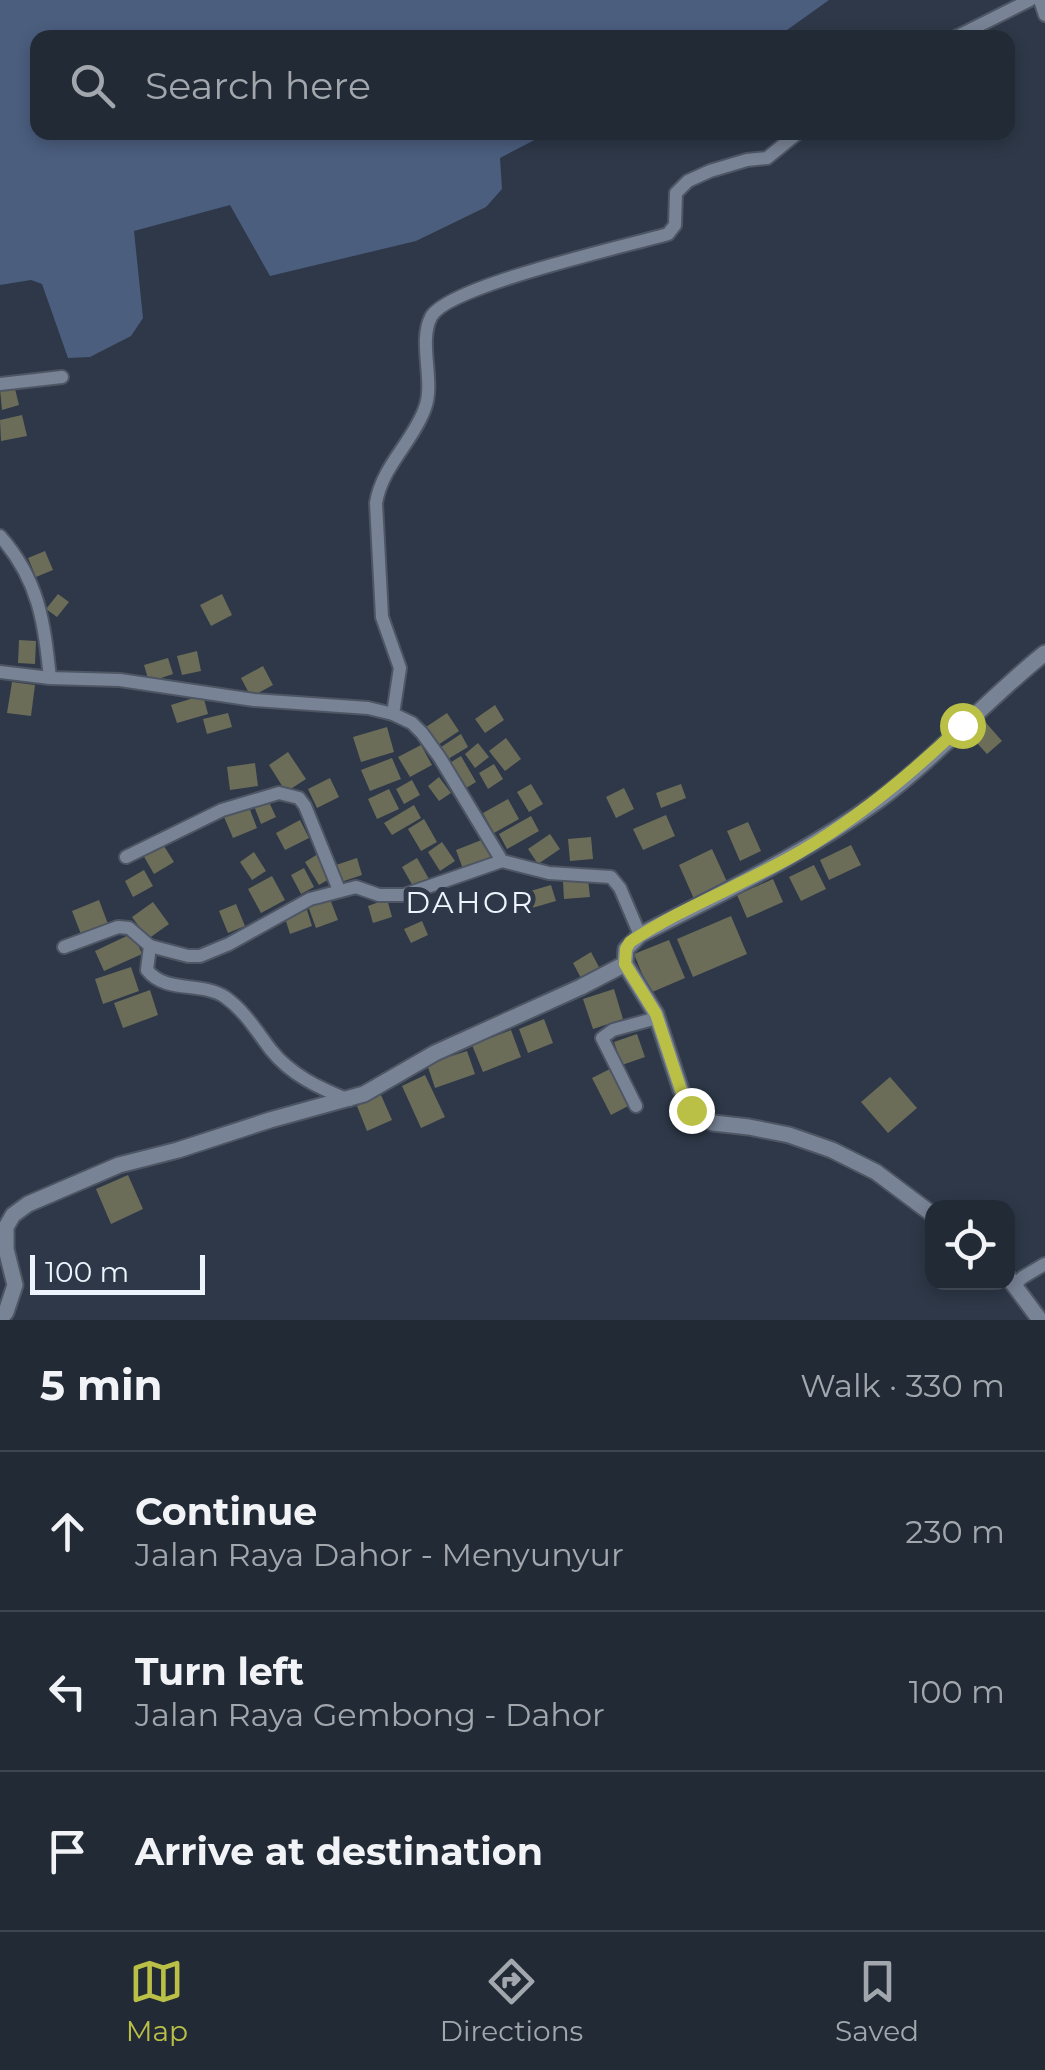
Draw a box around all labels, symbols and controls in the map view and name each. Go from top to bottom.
search box [30,30,1015,140]
icon: search [65,58,120,113]
text: Search here [145,62,371,109]
route start [940,703,986,749]
district label: DAHOR [405,884,535,921]
route end [669,1088,715,1134]
map controls [925,1200,1015,1290]
button: locate [925,1200,1015,1290]
scale bar [30,1250,205,1294]
text: 100 m [45,1255,129,1289]
text: 5 min [40,1359,163,1411]
text: Walk · 330 m [800,1366,1005,1405]
text: Continue [135,1488,317,1535]
icon: ahead [40,1504,95,1559]
text: 230 m [905,1512,1005,1551]
text: Jalan Raya Dahor - Menyunyur [135,1535,624,1574]
text: Turn left [135,1648,304,1695]
icon: left [40,1664,95,1719]
text: 100 m [909,1672,1005,1711]
text: Jalan Raya Gembong - Dahor [135,1695,605,1734]
icon: arrive [40,1824,95,1879]
text: Arrive at destination [135,1828,543,1875]
tab: Map [126,1954,188,2048]
tab: Directions [440,1954,583,2048]
tab: Saved [835,1954,919,2048]

